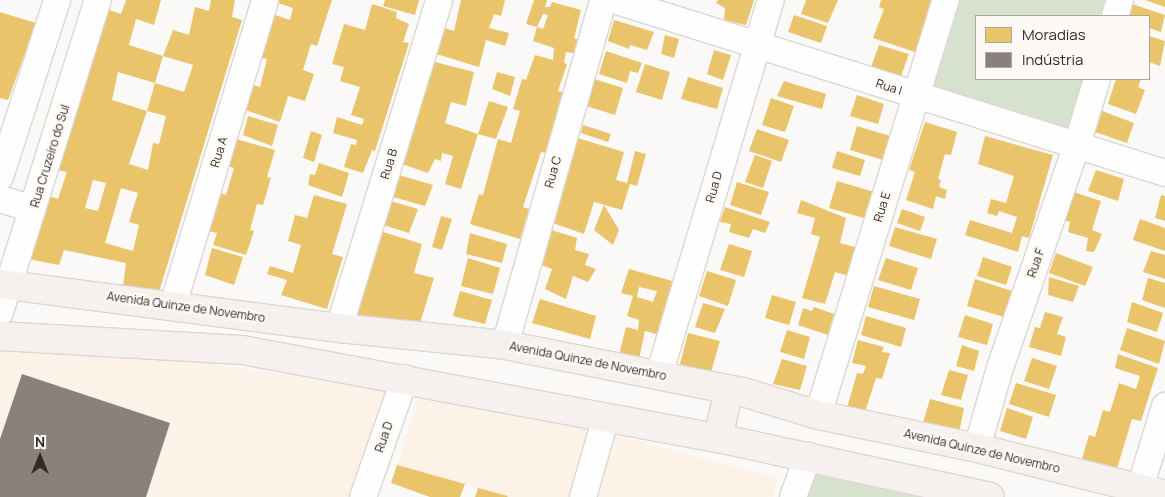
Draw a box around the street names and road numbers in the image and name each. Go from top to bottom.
street label: Rua I [874,76,904,98]
street label: Rua Cruzeiro do Sul [27,103,73,209]
street label: Rua A [208,135,230,169]
street label: Rua B [378,147,400,181]
street label: Rua C [542,154,564,190]
street label: Rua D [703,170,725,204]
street label: Rua E [871,190,893,224]
street label: Rua F [1024,247,1048,279]
street label: Avenida Quinze de Novembro [106,289,266,325]
street label: Avenida Quinze de Novembro [508,339,668,383]
street label: Rua D [372,420,396,454]
street label: Avenida Quinze de Novembro [903,426,1061,476]

